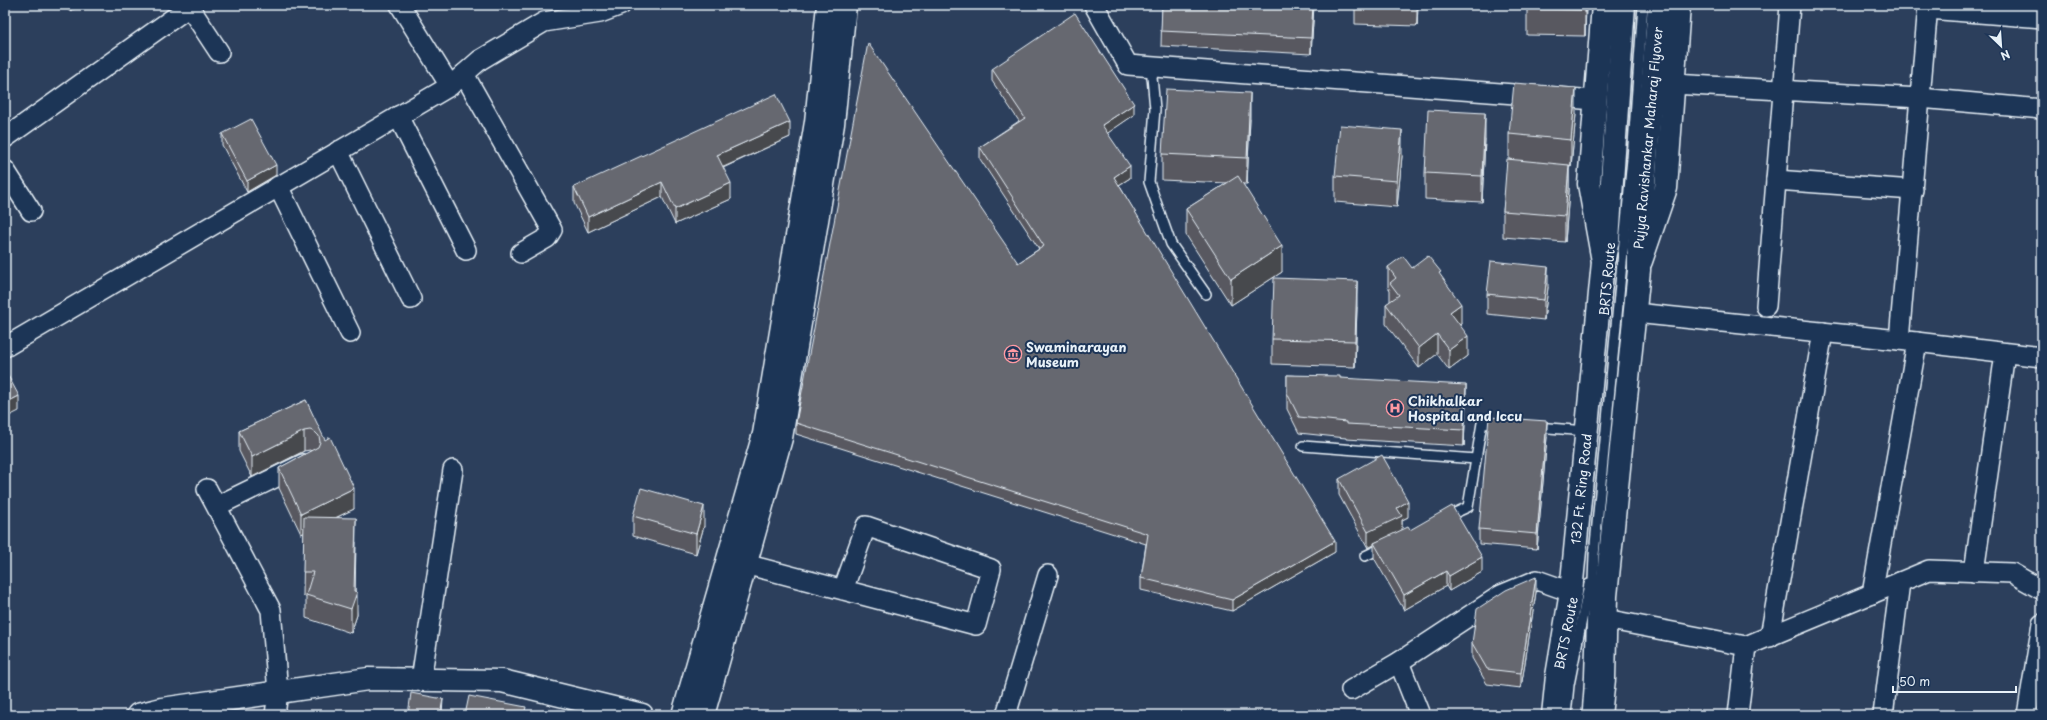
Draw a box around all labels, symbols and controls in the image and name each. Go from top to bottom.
street label: Pujya Ravishankar Maharaj Flyover [1628,26,1667,250]
north arrow [1981,26,2021,66]
text: N [1998,46,2013,65]
street label: BRTS Route [1594,241,1619,317]
place label: Swaminarayan Museum [1026,337,1127,371]
museum icon: Swaminarayan Museum [1003,344,1023,364]
place label: Chikhalkar Hospital and Iccu [1408,391,1522,425]
hospital icon: Chikhalkar Hospital and Iccu [1385,398,1405,418]
street label: 132 Ft. Ring Road [1565,433,1596,545]
street label: BRTS Route [1549,595,1582,671]
scale bar [1893,668,2016,694]
text: 50 m [1899,672,1930,690]

